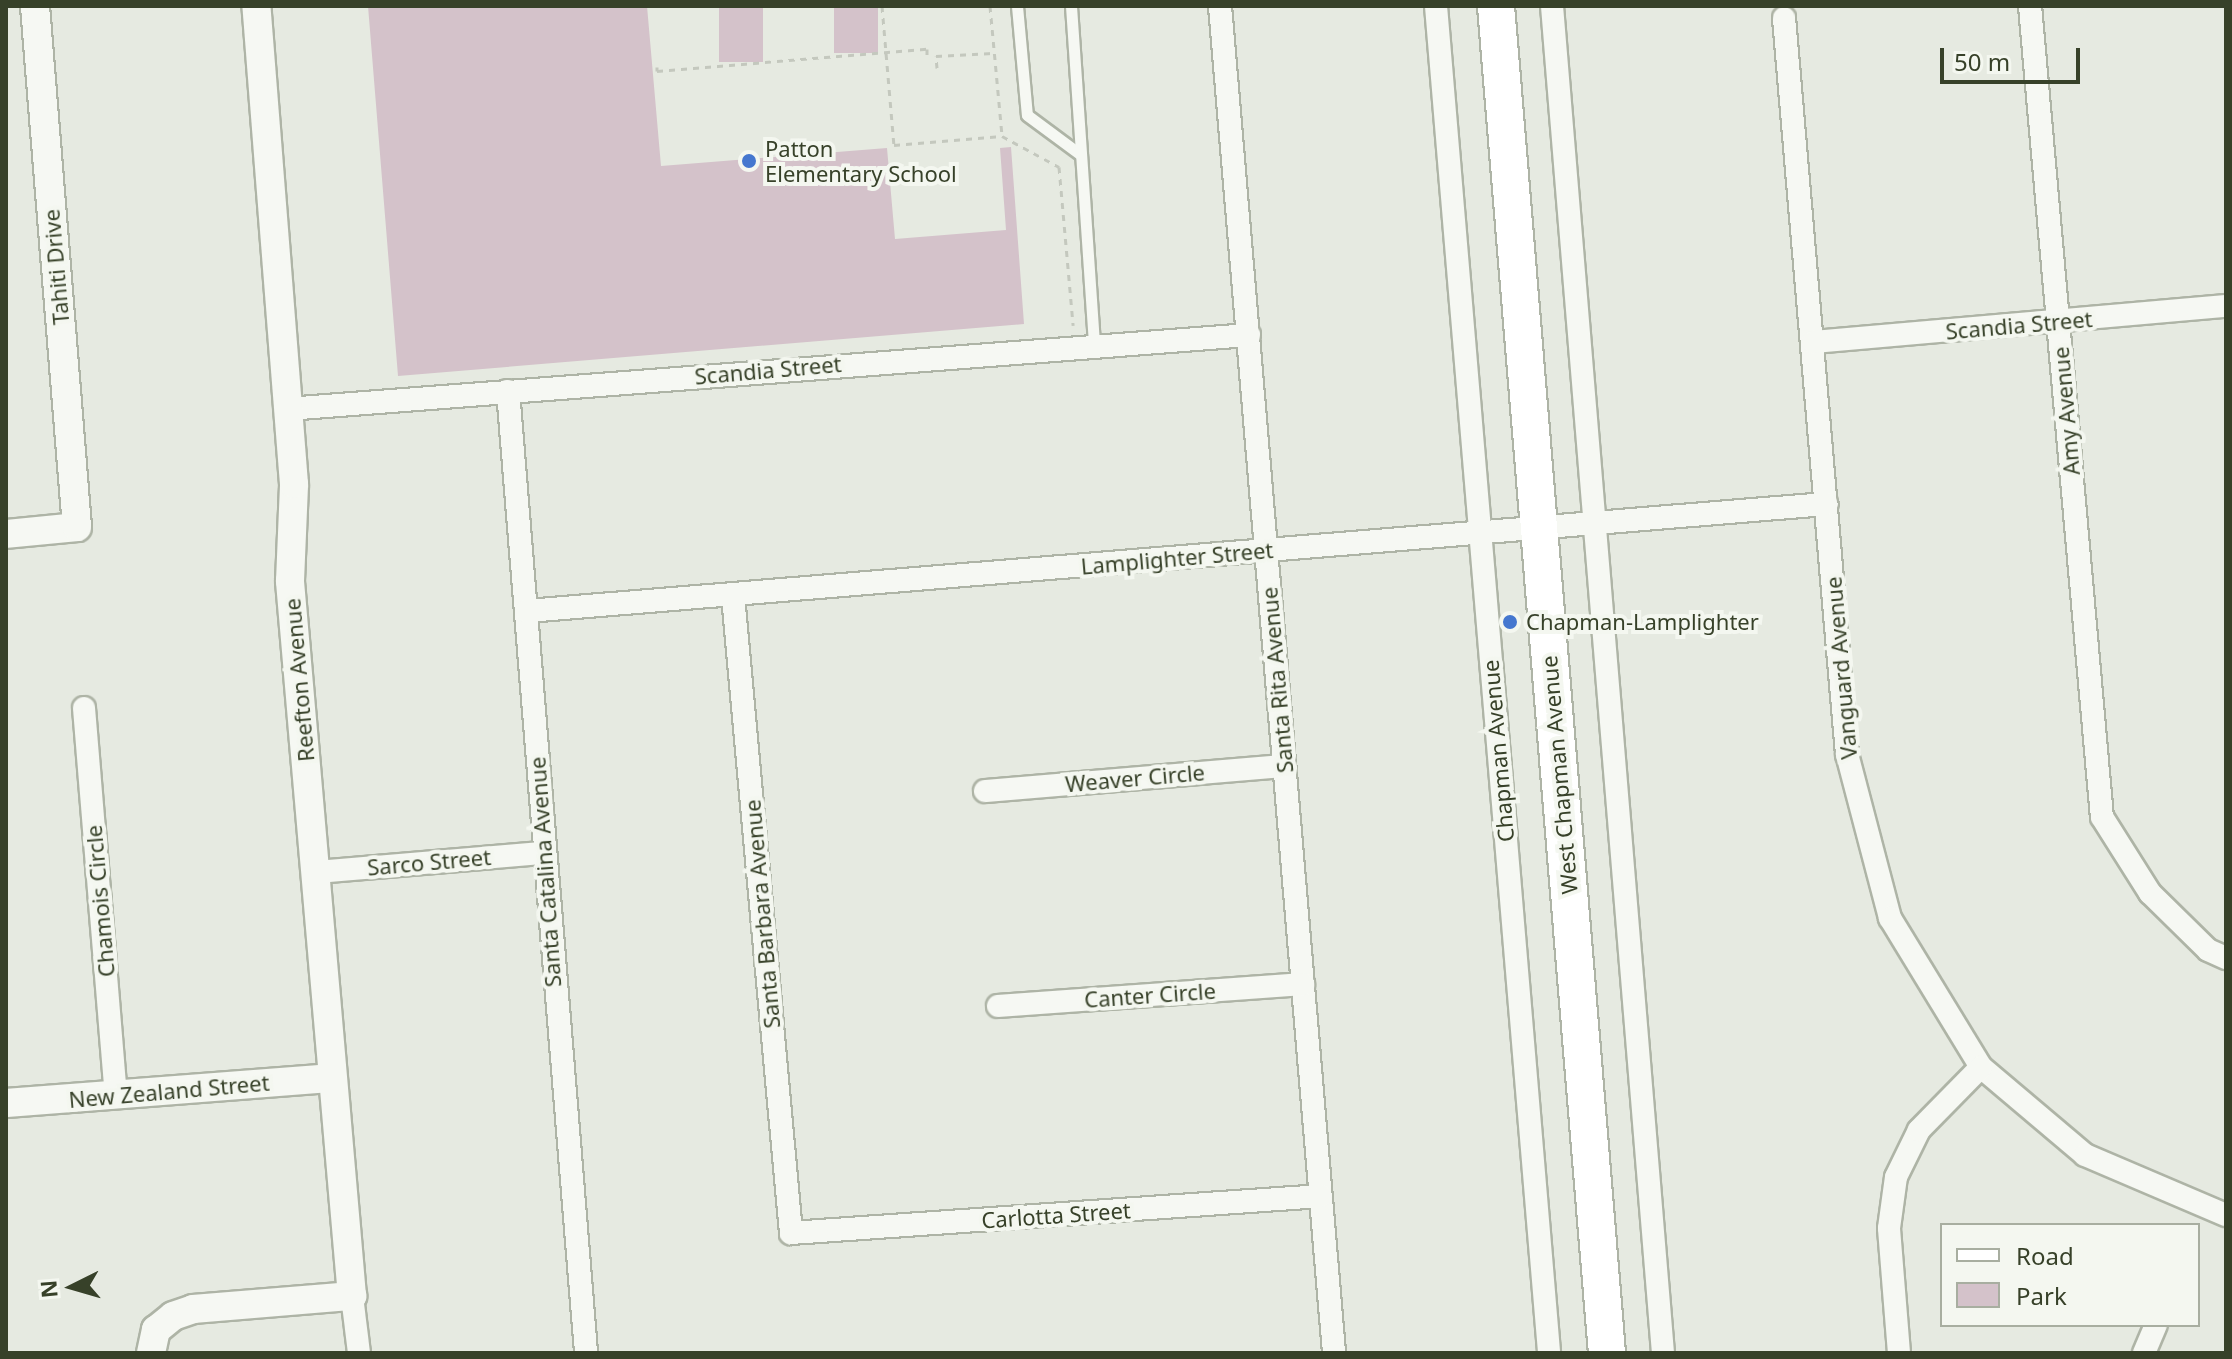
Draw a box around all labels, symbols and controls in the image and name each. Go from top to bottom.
scale bar [1944,32,2084,82]
text: 50 m [1954,45,2010,78]
place label: Patton Elementary School [765,135,957,186]
marker: Patton Elementary School [740,152,758,170]
street label: Tahiti Drive [38,208,74,326]
street label: Scandia Street [1944,305,2094,345]
street label: Amy Avenue [2047,346,2085,476]
street label: Scandia Street [693,350,843,390]
street label: Lamplighter Street [1080,536,1274,580]
street label: Vanguard Avenue [1820,576,1862,760]
street label: Santa Rita Avenue [1256,586,1298,774]
street label: Reefton Avenue [279,597,319,763]
place label: Chapman-Lamplighter [1526,609,1759,635]
marker: Chapman-Lamplighter [1501,613,1519,631]
street label: West Chapman Avenue [1535,655,1583,895]
street label: Chapman Avenue [1477,659,1519,843]
street label: Santa Catalina Avenue [524,756,566,988]
street label: Weaver Circle [1064,759,1206,797]
street label: Santa Barbara Avenue [739,799,785,1029]
street label: Chamois Circle [80,824,120,978]
street label: Sarco Street [366,843,492,881]
street label: Canter Circle [1083,977,1217,1013]
street label: New Zealand Street [68,1069,270,1113]
street label: Carlotta Street [980,1197,1132,1233]
legend [1940,1223,2200,1327]
text: Road [2016,1239,2074,1272]
north arrow [32,1247,112,1327]
text: N [32,1279,64,1299]
text: Park [2016,1279,2067,1312]

